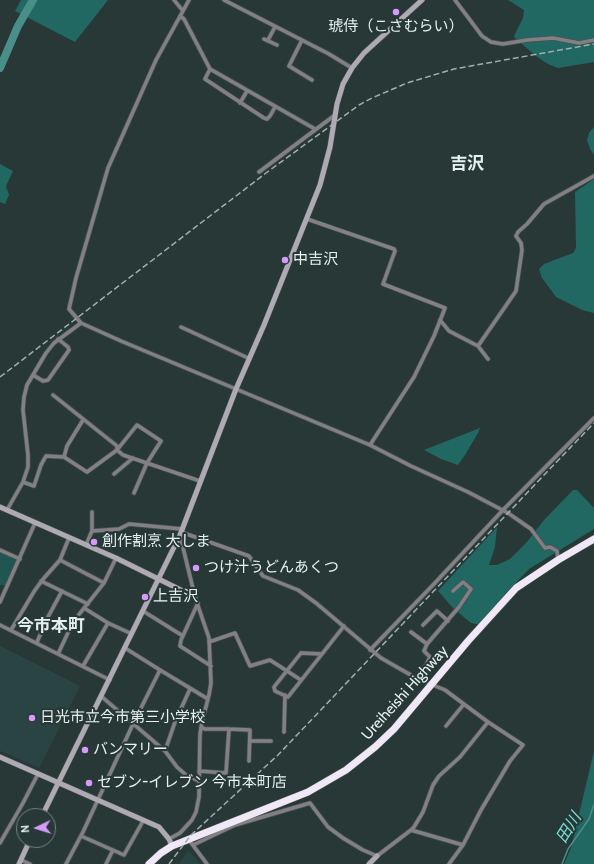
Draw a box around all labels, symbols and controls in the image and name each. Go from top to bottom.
marker: 琥侍（こさむらい） [391,7,401,17]
place label: 琥侍（こさむらい） [329,18,463,36]
district label: 吉沢 [450,154,484,174]
place label: 中吉沢 [293,251,338,269]
marker: 中吉沢 [280,255,290,265]
place label: 創作割烹 大しま [102,533,210,551]
marker: 創作割烹 大しま [89,537,99,547]
place label: つけ汁うどんあくつ [204,559,339,577]
marker: つけ汁うどんあくつ [191,563,201,573]
place label: 上吉沢 [153,588,198,606]
marker: 上吉沢 [140,592,150,602]
district label: 今市本町 [17,616,85,636]
street label: Ureiheishi Highway [358,642,452,744]
place label: 日光市立今市第三小学校 [40,709,205,727]
marker: 日光市立今市第三小学校 [27,713,37,723]
place label: バンマリー [93,741,168,759]
marker: バンマリー [80,745,90,755]
place label: セブン-イレブン 今市本町店 [97,774,287,792]
marker: セブン-イレブン 今市本町店 [84,778,94,788]
north arrow [16,808,56,848]
water label: 田川 [552,809,586,847]
text: N [18,824,32,833]

